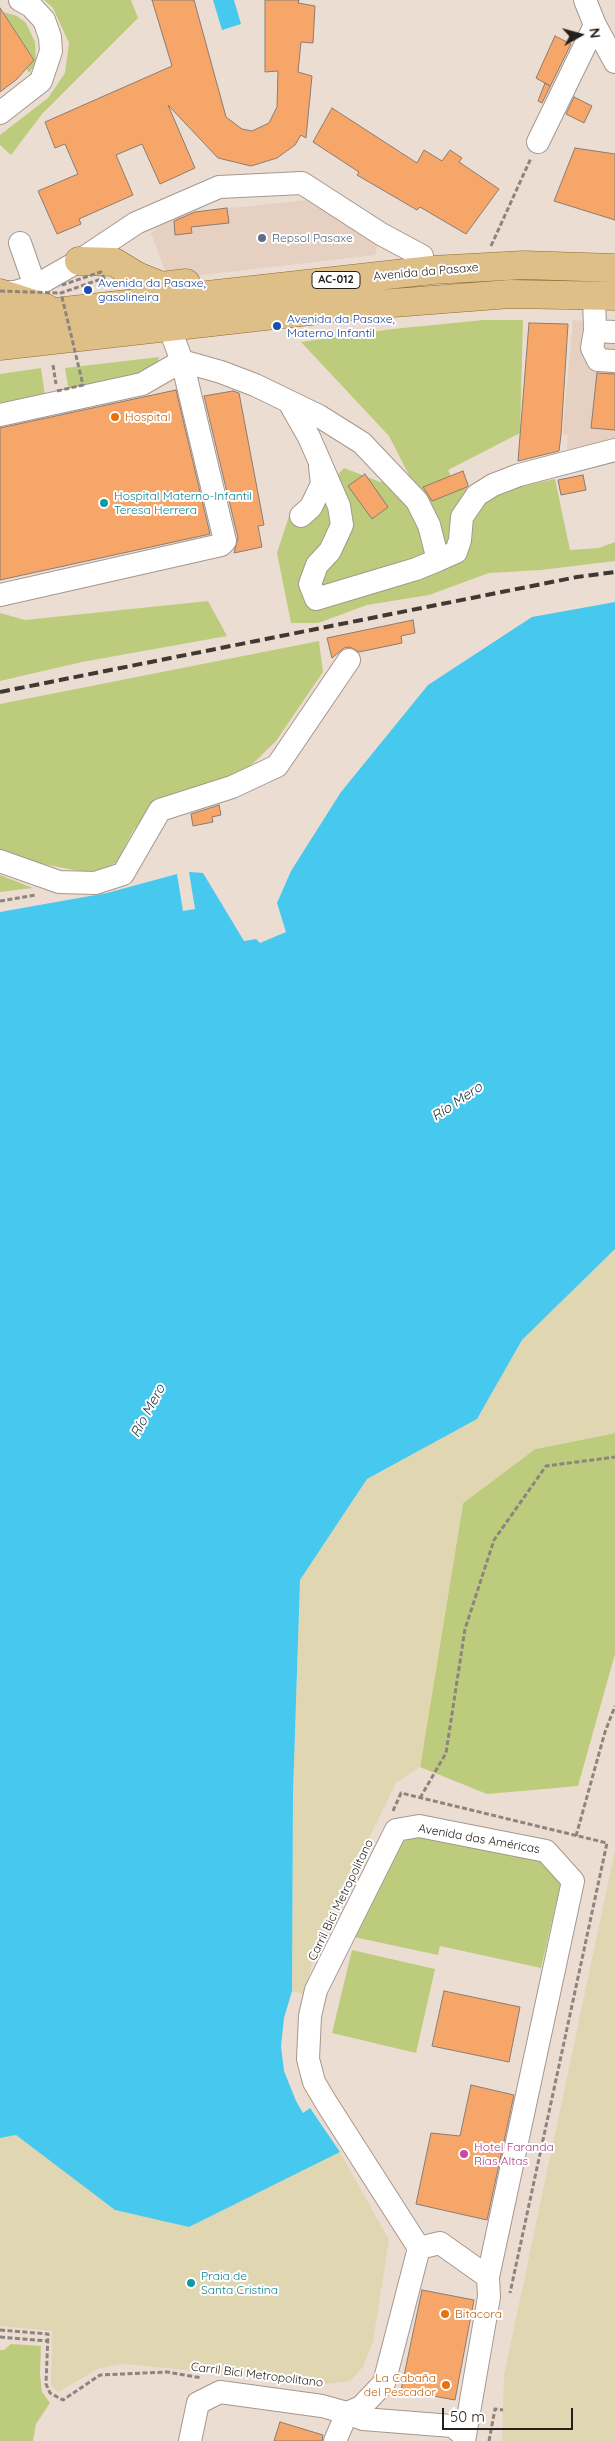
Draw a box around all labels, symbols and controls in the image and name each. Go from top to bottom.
north arrow [555,10,605,60]
text: N [585,27,604,39]
place label: Repsol Pasaxe [272,231,353,245]
marker: Repsol Pasaxe [256,232,268,244]
street label: Avenida da Pasaxe [373,260,479,284]
road number: AC-012 [312,272,360,288]
place label: Avenida da Pasaxe, gasolineira [98,276,206,304]
marker: Avenida da Pasaxe, gasolineira [82,284,94,296]
place label: Avenida da Pasaxe, Materno Infantil [287,312,395,340]
marker: Avenida da Pasaxe, Materno Infantil [271,320,283,332]
place label: Hospital [125,410,170,424]
marker: Hospital [109,411,121,423]
place label: Hospital Materno-Infantil Teresa Herrera [114,489,252,517]
marker: Hospital Materno-Infantil Teresa Herrera [98,497,110,509]
water label: Río Mero [428,1079,486,1125]
water label: Río Mero [127,1382,169,1440]
street label: Avenida das Américas [417,1821,541,1857]
street label: Carril Bici Metropolitano [305,1837,377,1963]
place label: Hotel Faranda Rías Altas [474,2140,554,2168]
marker: Hotel Faranda Rías Altas [458,2148,470,2160]
place label: Praia de Santa Cristina [201,2269,278,2297]
marker: Praia de Santa Cristina [185,2277,197,2289]
place label: Bitacora [455,2307,502,2321]
marker: Bitacora [439,2308,451,2320]
street label: Carril Bici Metropolitano [190,2360,324,2390]
place label: La Cabaña del Pescador [364,2371,436,2399]
marker: La Cabaña del Pescador [440,2379,452,2391]
scale bar [445,2398,576,2430]
text: 50 m [450,2407,485,2426]

